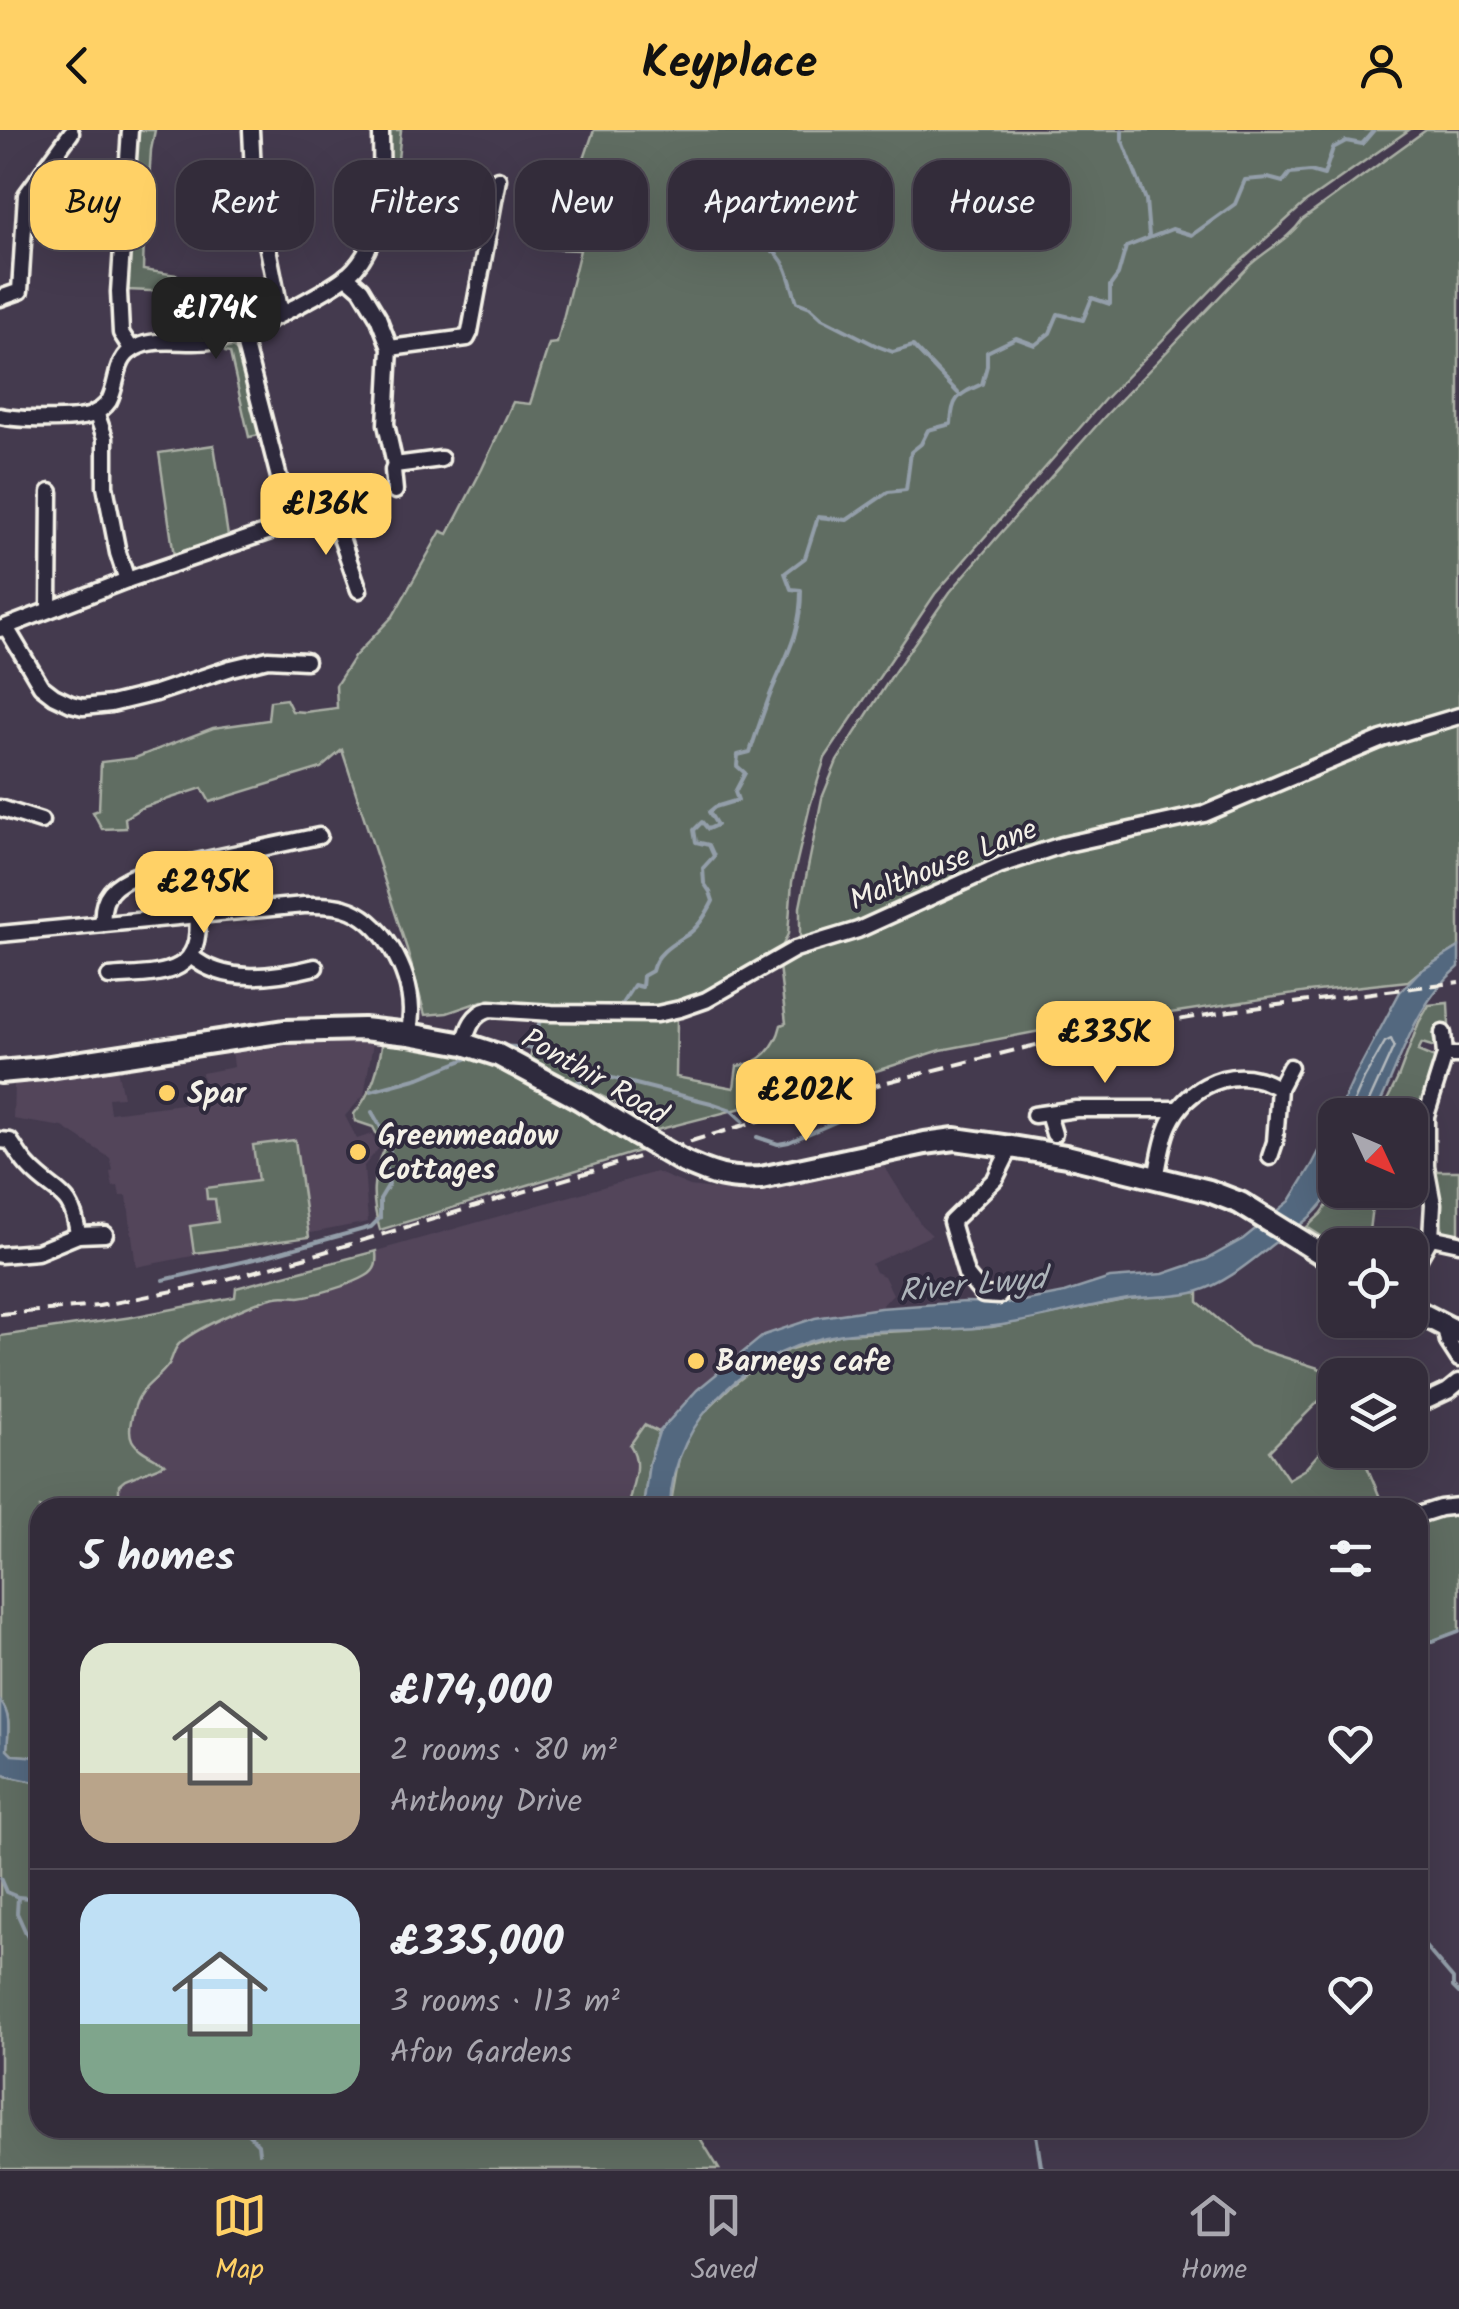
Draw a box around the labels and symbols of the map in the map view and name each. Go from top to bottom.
pin: £174K [146,277,286,362]
pin: £136K [256,473,396,558]
street label: Malthouse Lane [842,806,1045,925]
pin: £295K [134,851,274,936]
pin: £335K [1035,1001,1175,1086]
street label: Ponthir Road [512,1016,677,1140]
pin: £202K [736,1059,876,1144]
place label: Spar [187,1071,247,1119]
marker: Spar [156,1082,178,1104]
north arrow [1318,1098,1428,1208]
place label: Greenmeadow Cottages [378,1113,559,1195]
marker: Greenmeadow Cottages [347,1141,369,1163]
water label: River Lwyd [896,1254,1055,1318]
place label: Barneys cafe [716,1339,891,1387]
marker: Barneys cafe [685,1350,707,1372]

